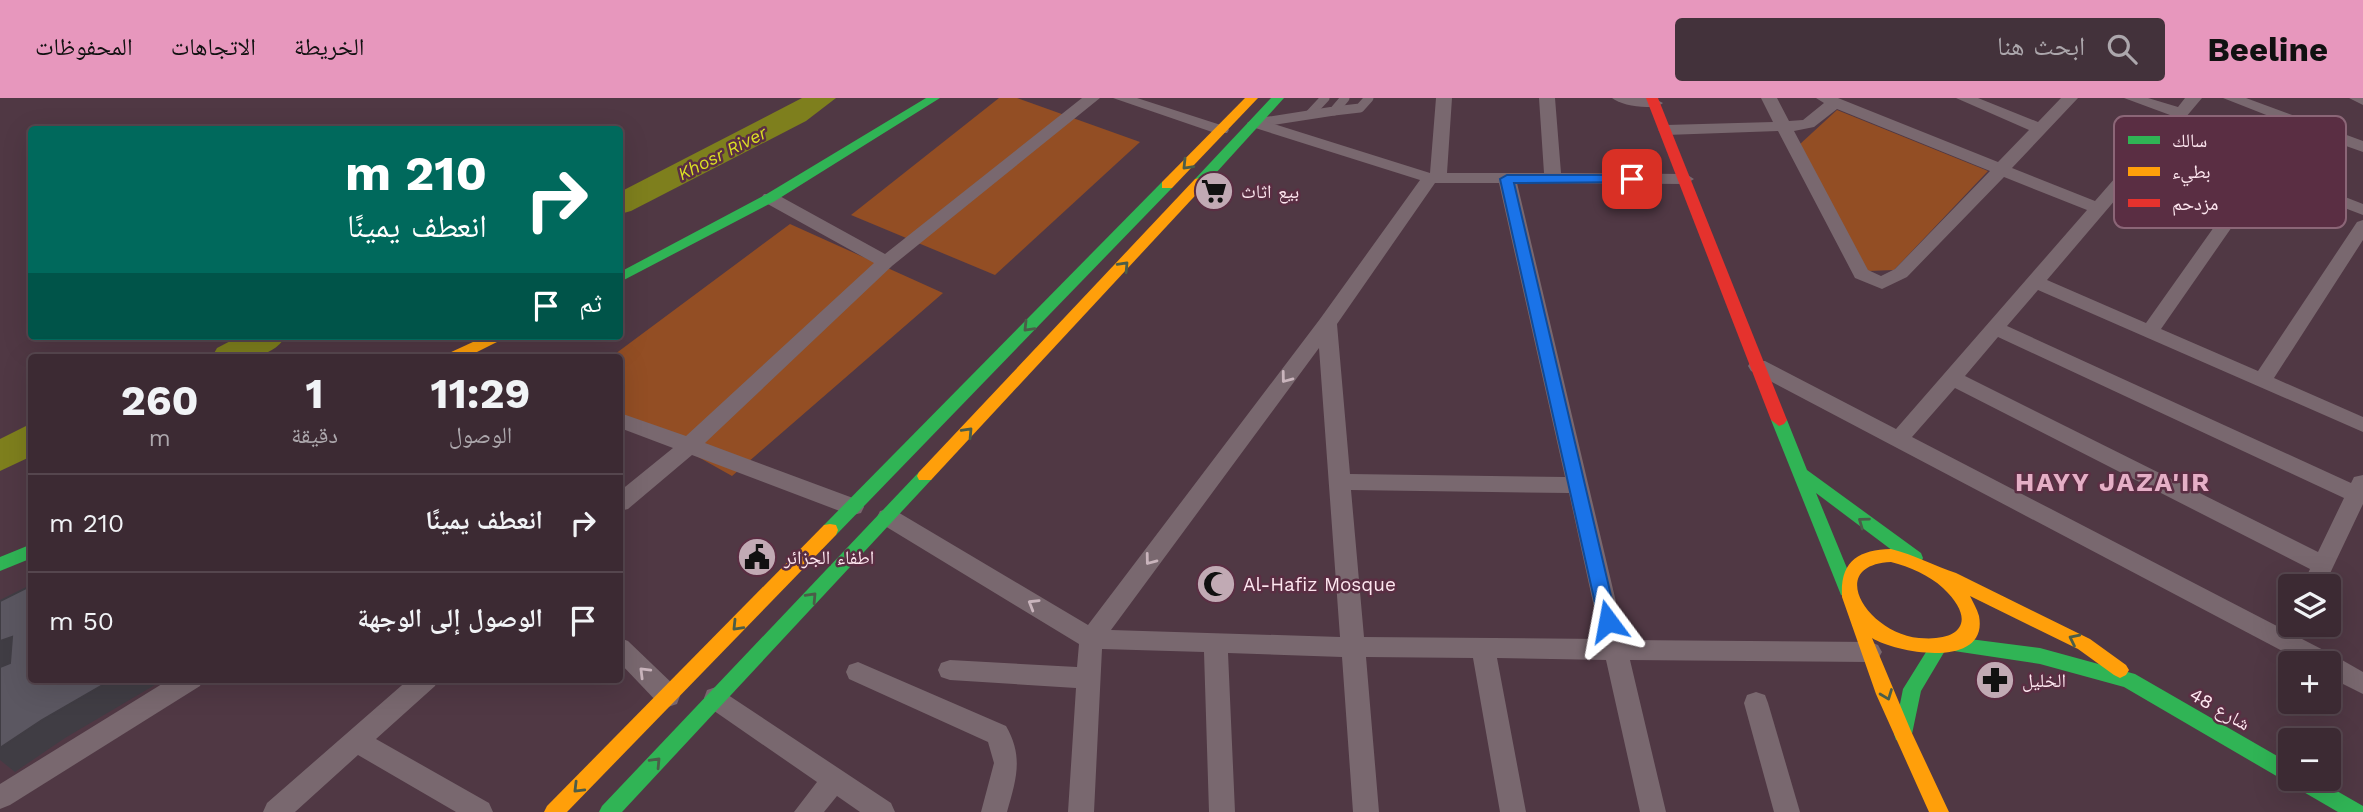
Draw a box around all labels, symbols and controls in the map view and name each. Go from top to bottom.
search box [1675,18,2165,81]
icon: search [2103,30,2141,68]
text: Beeline [2207,30,2328,69]
text: ابحث هنا [1997,31,2085,61]
text: المحفوظات [35,33,133,61]
text: الاتجاهات [171,33,256,61]
text: الخريطة [294,33,365,61]
legend [2114,116,2346,228]
water label: Khosr River [674,121,771,184]
text: سالك [2172,129,2207,152]
text: 210 m [345,144,487,202]
pin [1602,149,1662,209]
icon: right [511,154,602,245]
one-way arrow [1183,157,1196,170]
icon: arrive [1613,160,1651,198]
text: بطيء [2172,160,2211,187]
supermarket icon: بيع اثاث [1193,170,1235,212]
place label: بيع اثاث [1241,180,1299,204]
text: مزدحم [2172,192,2218,216]
text: انعطف يمينًا [347,207,487,245]
one-way arrow [1115,261,1128,274]
icon: arrive [527,287,565,325]
text: ثم [579,288,602,318]
one-way arrow [1024,319,1037,332]
text: 1 [306,369,324,418]
text: 11:29 [431,369,530,418]
one-way arrow [1282,370,1295,383]
text: 260 [121,376,199,425]
text: دقيقة [291,422,338,449]
text: الوصول [449,422,512,449]
text: m [149,425,171,452]
one-way arrow [960,427,972,440]
district label: HAYY JAZA'IR [2015,467,2211,497]
icon: right [564,504,602,542]
text: انعطف يمينًا [425,505,543,535]
text: 210 m [49,508,124,538]
one-way arrow [1858,518,1871,530]
public building icon: اطفاء الجزائر [736,536,778,578]
place label: اطفاء الجزائر [783,546,874,569]
one-way arrow [1146,553,1158,565]
mosque icon: Al-Hafiz Mosque [1195,563,1237,605]
place label: Al-Hafiz Mosque [1243,573,1396,596]
map controls [2278,574,2341,791]
button: layers [2278,574,2341,637]
position arrow [1571,584,1645,658]
one-way arrow [803,592,816,605]
one-way arrow [1027,599,1040,612]
icon: arrive [564,602,602,640]
text: الوصول إلى الوجهة [357,603,543,633]
text: 50 m [49,606,114,636]
one-way arrow [733,617,746,630]
one-way arrow [2069,633,2081,647]
button: + [2278,651,2341,714]
pharmacy icon: الخليل [1974,659,2016,701]
one-way arrow [640,668,652,680]
place label: الخليل [2022,669,2066,692]
street label: شارع 48 [2186,683,2254,735]
one-way arrow [1878,688,1892,700]
button: − [2278,728,2341,791]
one-way arrow [647,757,660,770]
one-way arrow [573,780,586,793]

